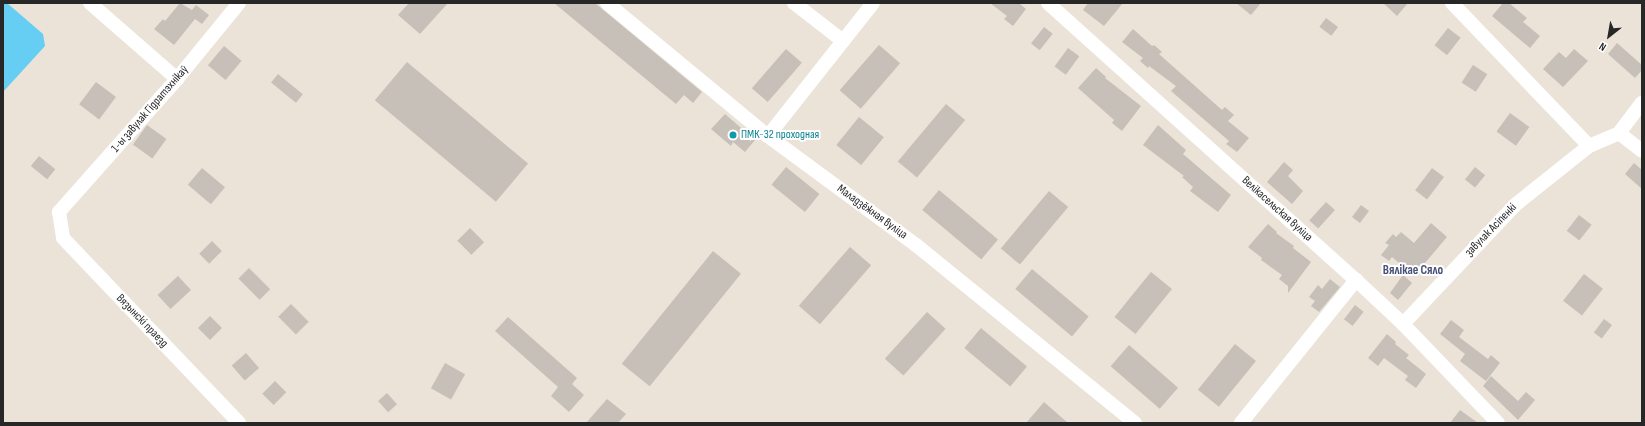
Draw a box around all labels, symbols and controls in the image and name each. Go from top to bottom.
north arrow [1589,16,1629,56]
text: N [1597,40,1608,54]
street label: 1-ы завулак Гідратэхнікаў [108,63,192,155]
place label: ПМК-32 проходная [741,128,819,142]
marker: ПМК-32 проходная [728,130,738,140]
street label: Велікасельская вуліца [1239,173,1315,245]
street label: Маладзёжная вуліца [834,182,910,242]
street label: завулак Асіпенкі [1462,201,1520,259]
district label: Вялікае Сяло [1383,262,1443,278]
street label: Вязынскі праезд [113,291,171,351]

